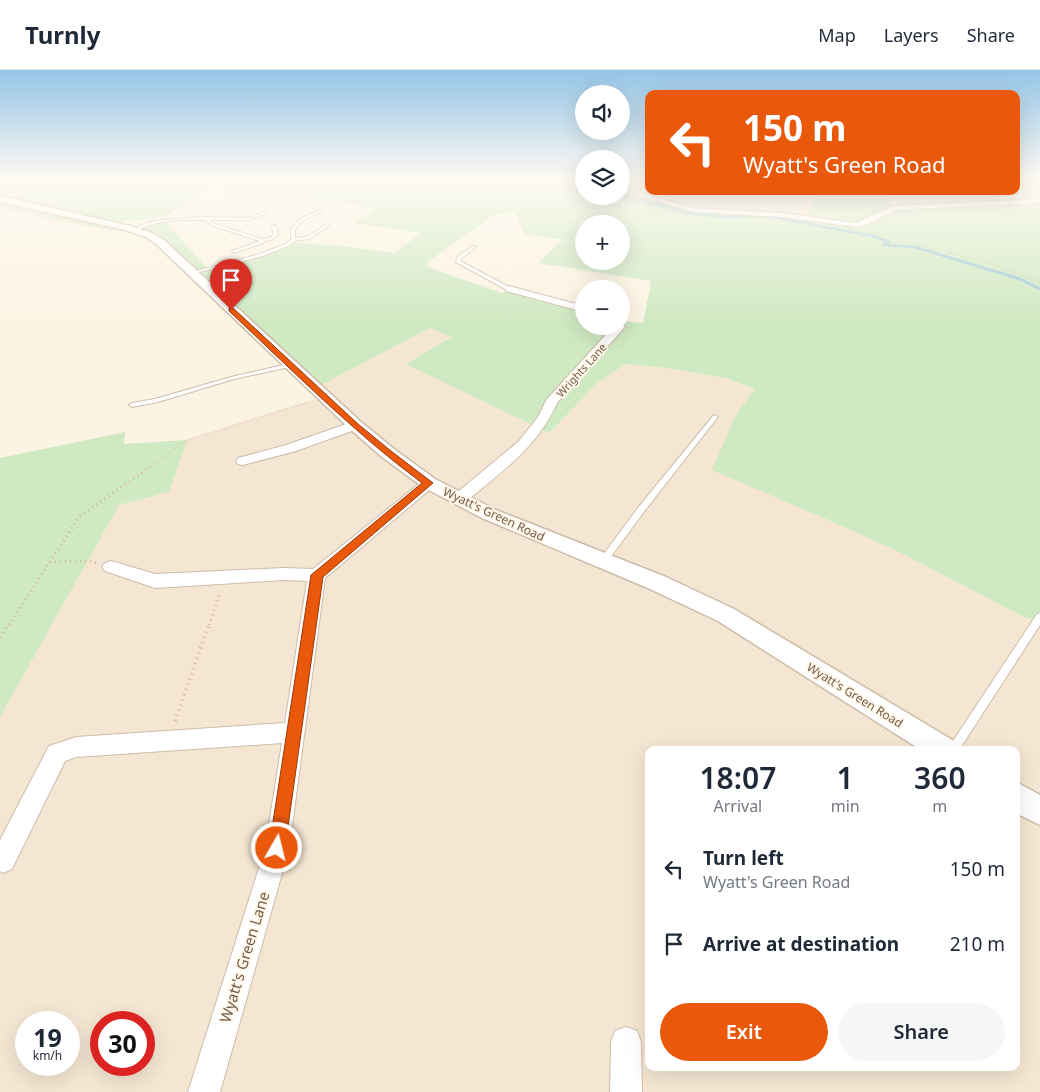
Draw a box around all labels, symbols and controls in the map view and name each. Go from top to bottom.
text: Turnly [25,18,100,51]
text: Map [818,23,856,47]
text: Layers [884,23,939,47]
text: Share [967,23,1015,47]
map controls [575,85,630,335]
button: sound [575,85,630,140]
text: 150 m [743,104,846,151]
icon: left [660,110,725,175]
text: Wyatt's Green Road [743,149,946,179]
button: layers [575,150,630,205]
button: + [575,215,630,270]
pin [210,259,252,310]
icon: arrive [217,266,245,294]
button: − [575,280,630,335]
street label: Wrights Lane [553,340,609,400]
street label: Wyatt's Green Road [440,483,548,545]
street label: Wyatt's Green Road [804,659,906,731]
text: 18:07 [699,757,776,798]
text: 1 [837,757,854,798]
text: 360 [914,757,966,798]
text: Arrival [713,795,762,817]
text: min [831,795,860,817]
text: m [932,795,947,817]
position arrow [250,821,302,873]
text: Turn left [703,845,784,871]
icon: left [660,855,688,883]
text: 150 m [950,856,1005,882]
text: Wyatt's Green Road [703,871,850,893]
street label: Wyatt's Green Lane [215,889,273,1025]
icon: arrive [660,930,688,958]
text: Arrive at destination [703,931,899,957]
text: 210 m [950,931,1005,957]
button: Exit [660,1003,828,1061]
button: Share [838,1003,1005,1061]
speed limit sign: 30 [90,1011,155,1076]
text: 19 [33,1020,62,1054]
text: km/h [33,1047,62,1064]

